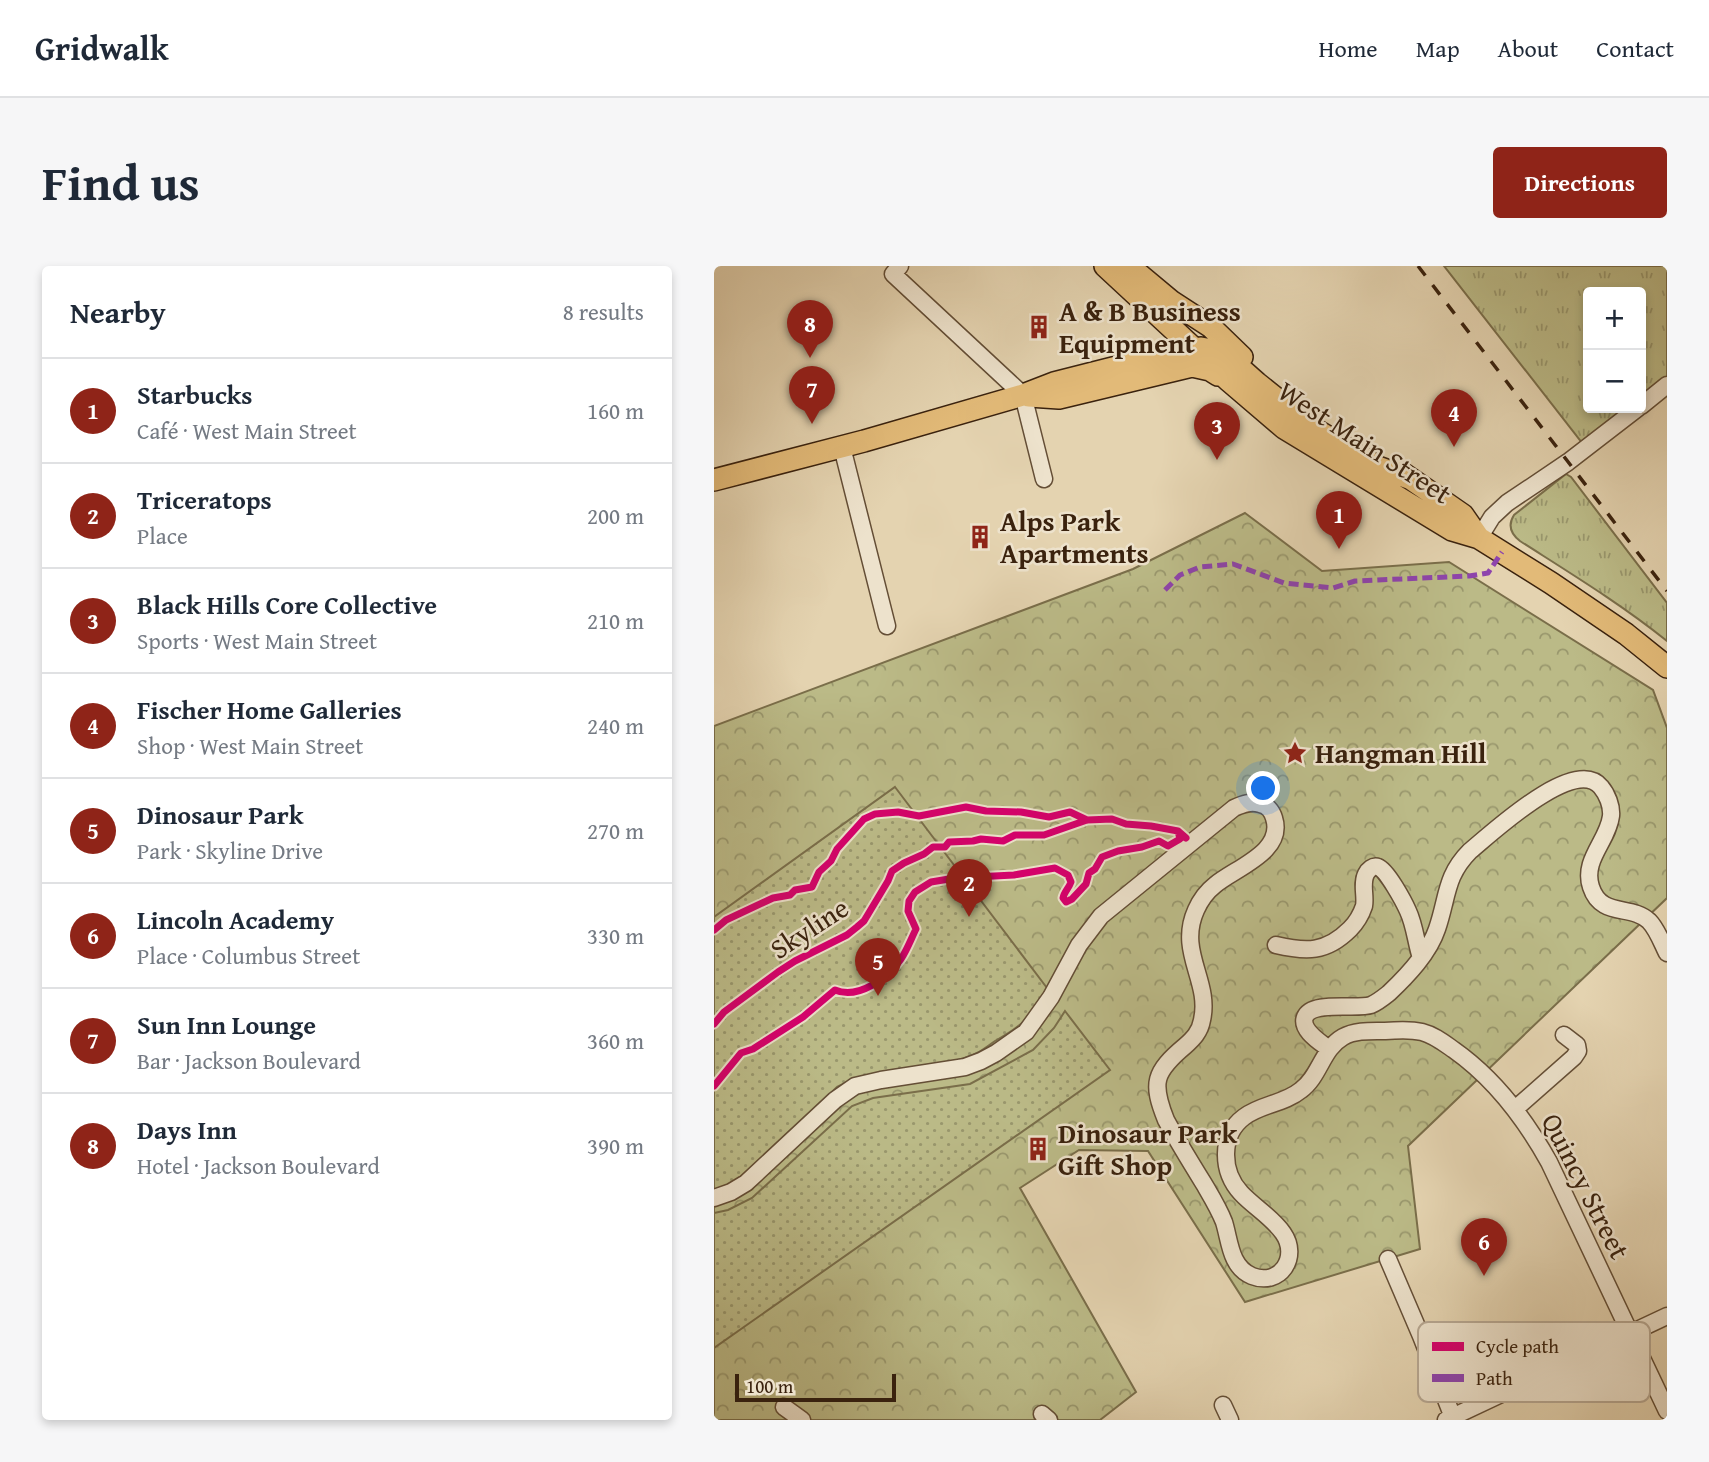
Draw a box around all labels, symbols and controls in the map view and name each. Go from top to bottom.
text: Gridwalk [35,24,169,72]
text: Home [1319,31,1378,66]
text: Map [1416,31,1460,66]
text: About [1498,31,1558,66]
text: Contact [1596,31,1674,66]
text: Find us [42,146,200,218]
button: Directions [1493,147,1667,218]
map controls [1583,287,1646,413]
button: + [1583,287,1646,350]
text: Nearby [70,290,166,334]
place label: A & B Business Equipment [1059,290,1241,363]
text: 8 results [563,295,644,328]
pin: 8 [787,300,833,358]
building icon: A & B Business Equipment [1025,313,1053,341]
button: − [1583,350,1646,413]
pin: 7 [789,366,835,424]
street label: West Main Street [1270,370,1460,513]
text: Starbucks [137,375,252,414]
pin: 4 [1431,389,1477,447]
text: 1 [87,394,99,427]
text: 160 m [587,394,644,427]
pin: 3 [1194,402,1240,460]
text: Café · West Main Street [137,414,357,447]
text: Triceratops [137,480,272,519]
pin: 1 [1316,491,1362,549]
text: 2 [87,499,99,532]
text: 200 m [587,499,644,532]
place label: Alps Park Apartments [1000,500,1149,573]
text: Place [137,519,188,552]
building icon: Alps Park Apartments [966,523,994,551]
text: Black Hills Core Collective [137,585,437,624]
text: 3 [87,604,99,637]
text: 210 m [587,604,644,637]
text: Sports · West Main Street [137,624,377,657]
text: Fischer Home Galleries [137,690,402,729]
text: 4 [87,709,99,742]
text: 240 m [587,709,644,742]
text: Shop · West Main Street [137,729,363,762]
place label: Hangman Hill [1315,732,1487,773]
place icon: Hangman Hill [1281,739,1309,767]
your location [1246,771,1280,805]
text: Dinosaur Park [137,795,303,834]
text: 5 [87,814,99,847]
text: 270 m [587,814,644,847]
text: Park · Skyline Drive [137,834,323,867]
pin: 2 [946,859,992,917]
street label: Skyline [761,887,856,968]
text: Lincoln Academy [137,900,334,939]
text: 6 [87,919,99,952]
text: 330 m [587,919,644,952]
pin: 5 [855,938,901,996]
text: Place · Columbus Street [137,939,360,972]
text: Sun Inn Lounge [137,1005,316,1044]
text: 7 [87,1024,99,1057]
text: 360 m [587,1024,644,1057]
text: Bar · Jackson Boulevard [137,1044,361,1077]
street label: Quincy Street [1532,1106,1641,1266]
text: Days Inn [137,1110,237,1149]
place label: Dinosaur Park Gift Shop [1058,1112,1238,1185]
text: 8 [87,1129,99,1162]
text: 390 m [587,1129,644,1162]
building icon: Dinosaur Park Gift Shop [1024,1135,1052,1163]
text: Hotel · Jackson Boulevard [137,1149,380,1182]
pin: 6 [1461,1218,1507,1276]
legend [1418,1322,1650,1402]
text: Cycle path [1476,1332,1559,1360]
text: Path [1476,1364,1513,1392]
scale bar [735,1371,896,1403]
text: 100 m [746,1372,793,1400]

